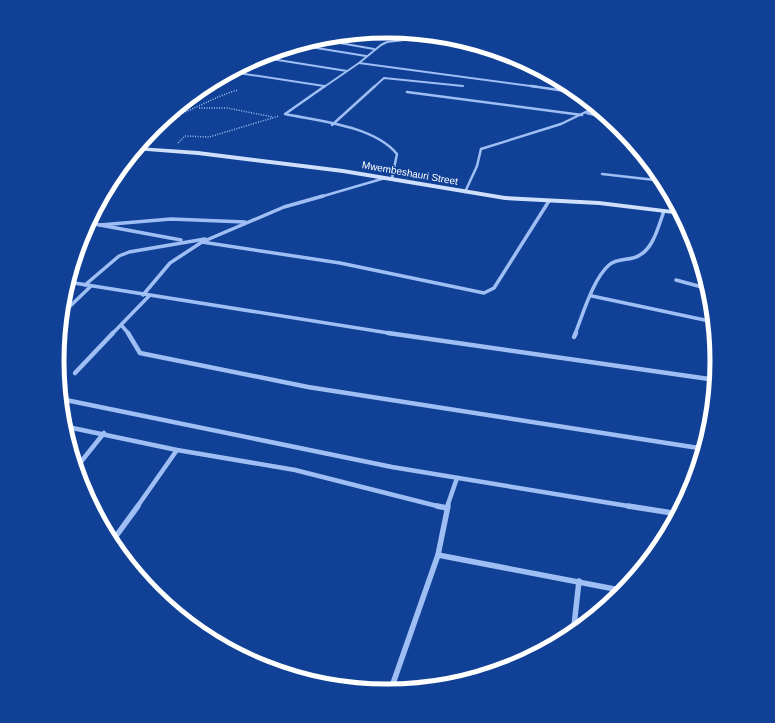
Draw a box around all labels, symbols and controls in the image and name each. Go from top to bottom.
street label: Mwembeshauri Street [361,159,459,187]

